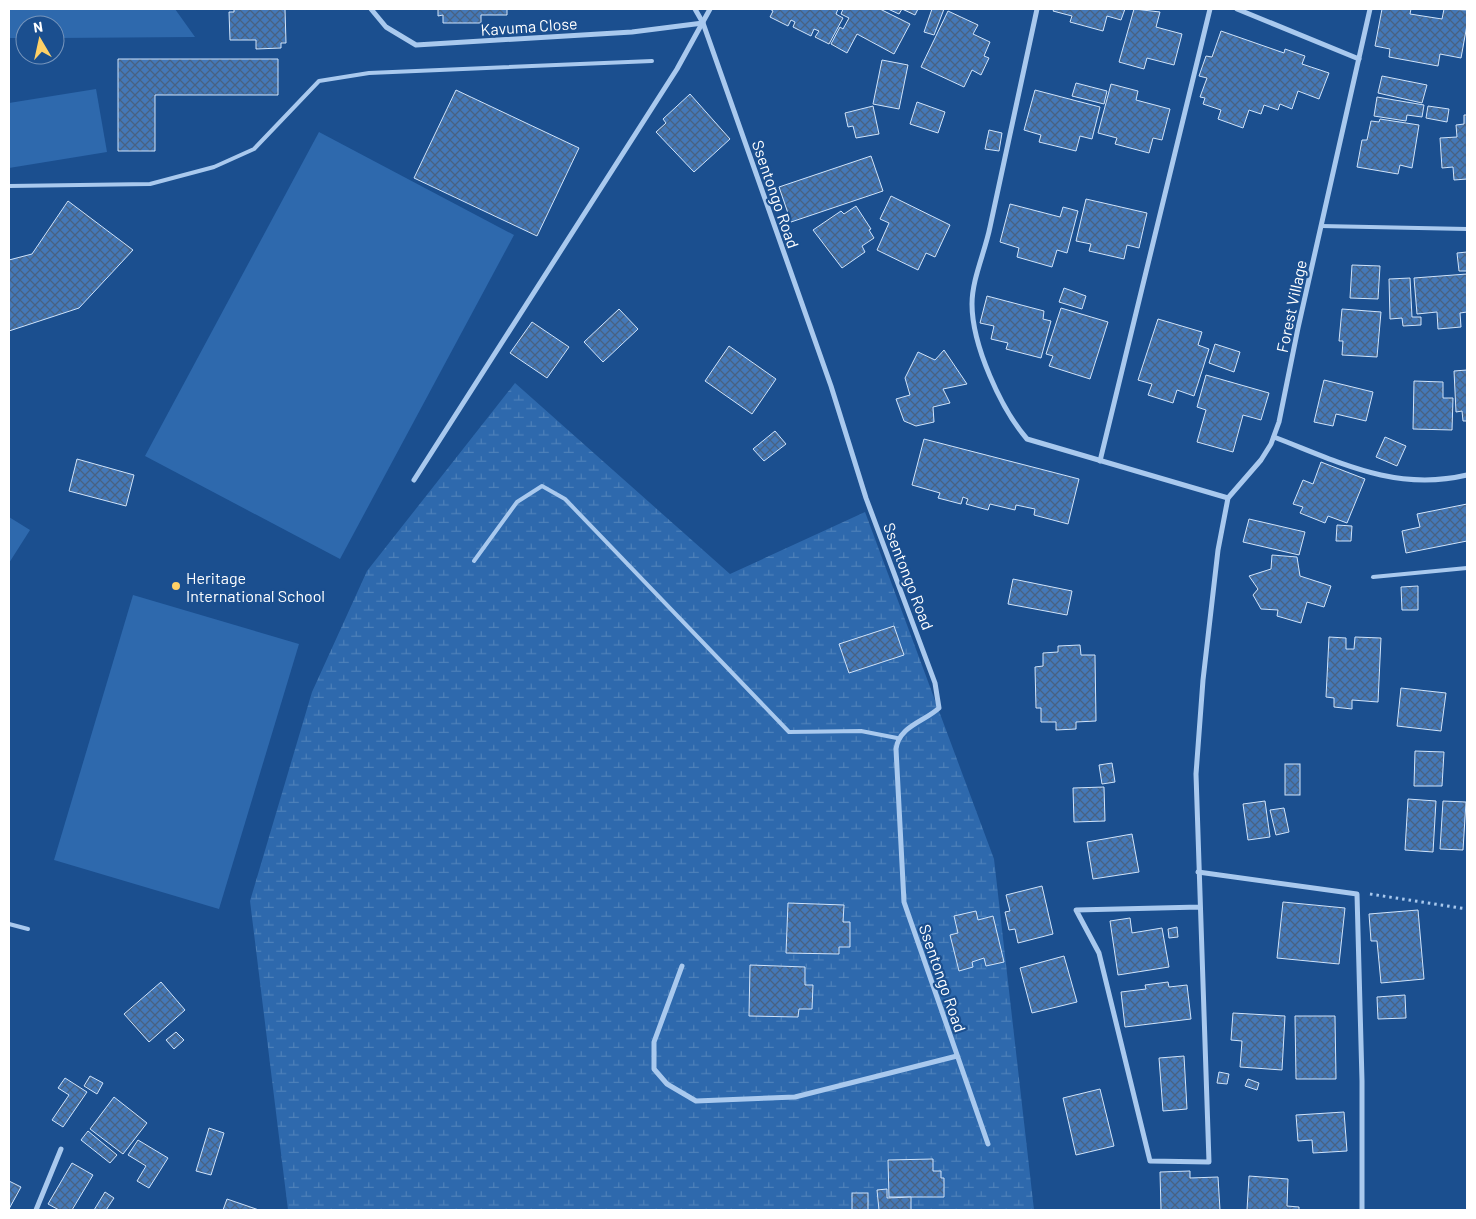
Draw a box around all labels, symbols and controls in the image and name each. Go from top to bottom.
street label: Kavuma Close [480,13,578,39]
north arrow [15,15,65,65]
text: N [32,18,44,36]
street label: Ssentongo Road [749,137,803,251]
street label: Forest Village [1272,258,1310,354]
street label: Ssentongo Road [880,520,938,632]
place label: Heritage International School [186,568,325,605]
marker: Heritage International School [170,580,182,592]
street label: Ssentongo Road [916,921,970,1035]

